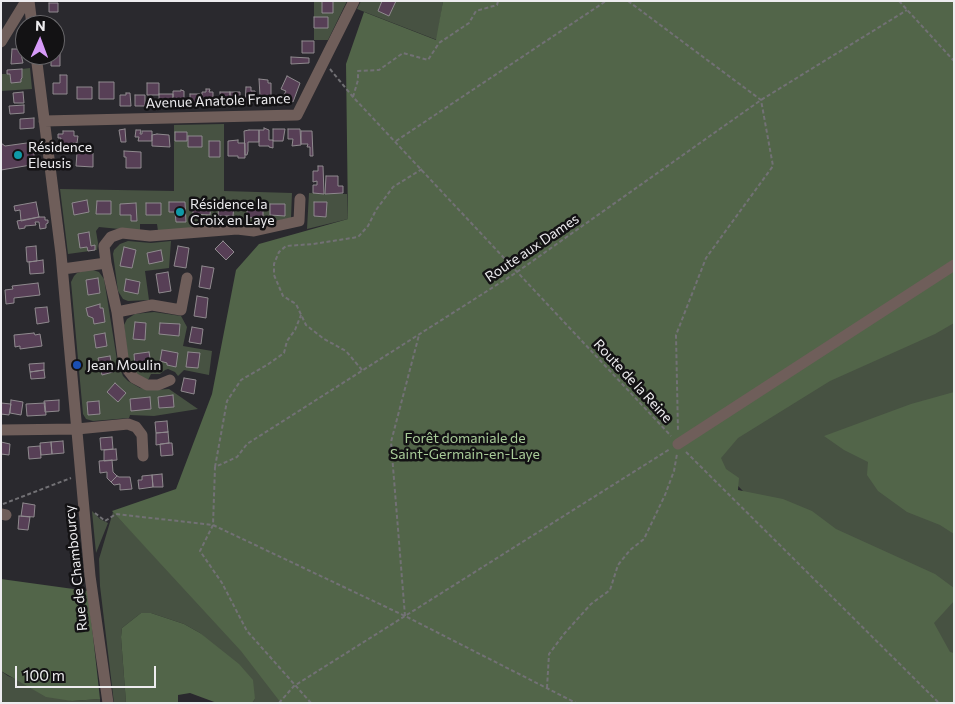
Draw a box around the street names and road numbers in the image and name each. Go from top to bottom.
street label: Avenue Anatole France [145,90,291,112]
street label: Route aux Dames [482,210,582,286]
street label: Route de la Reine [590,336,676,426]
street label: Rue de Chambourcy [61,504,91,632]

